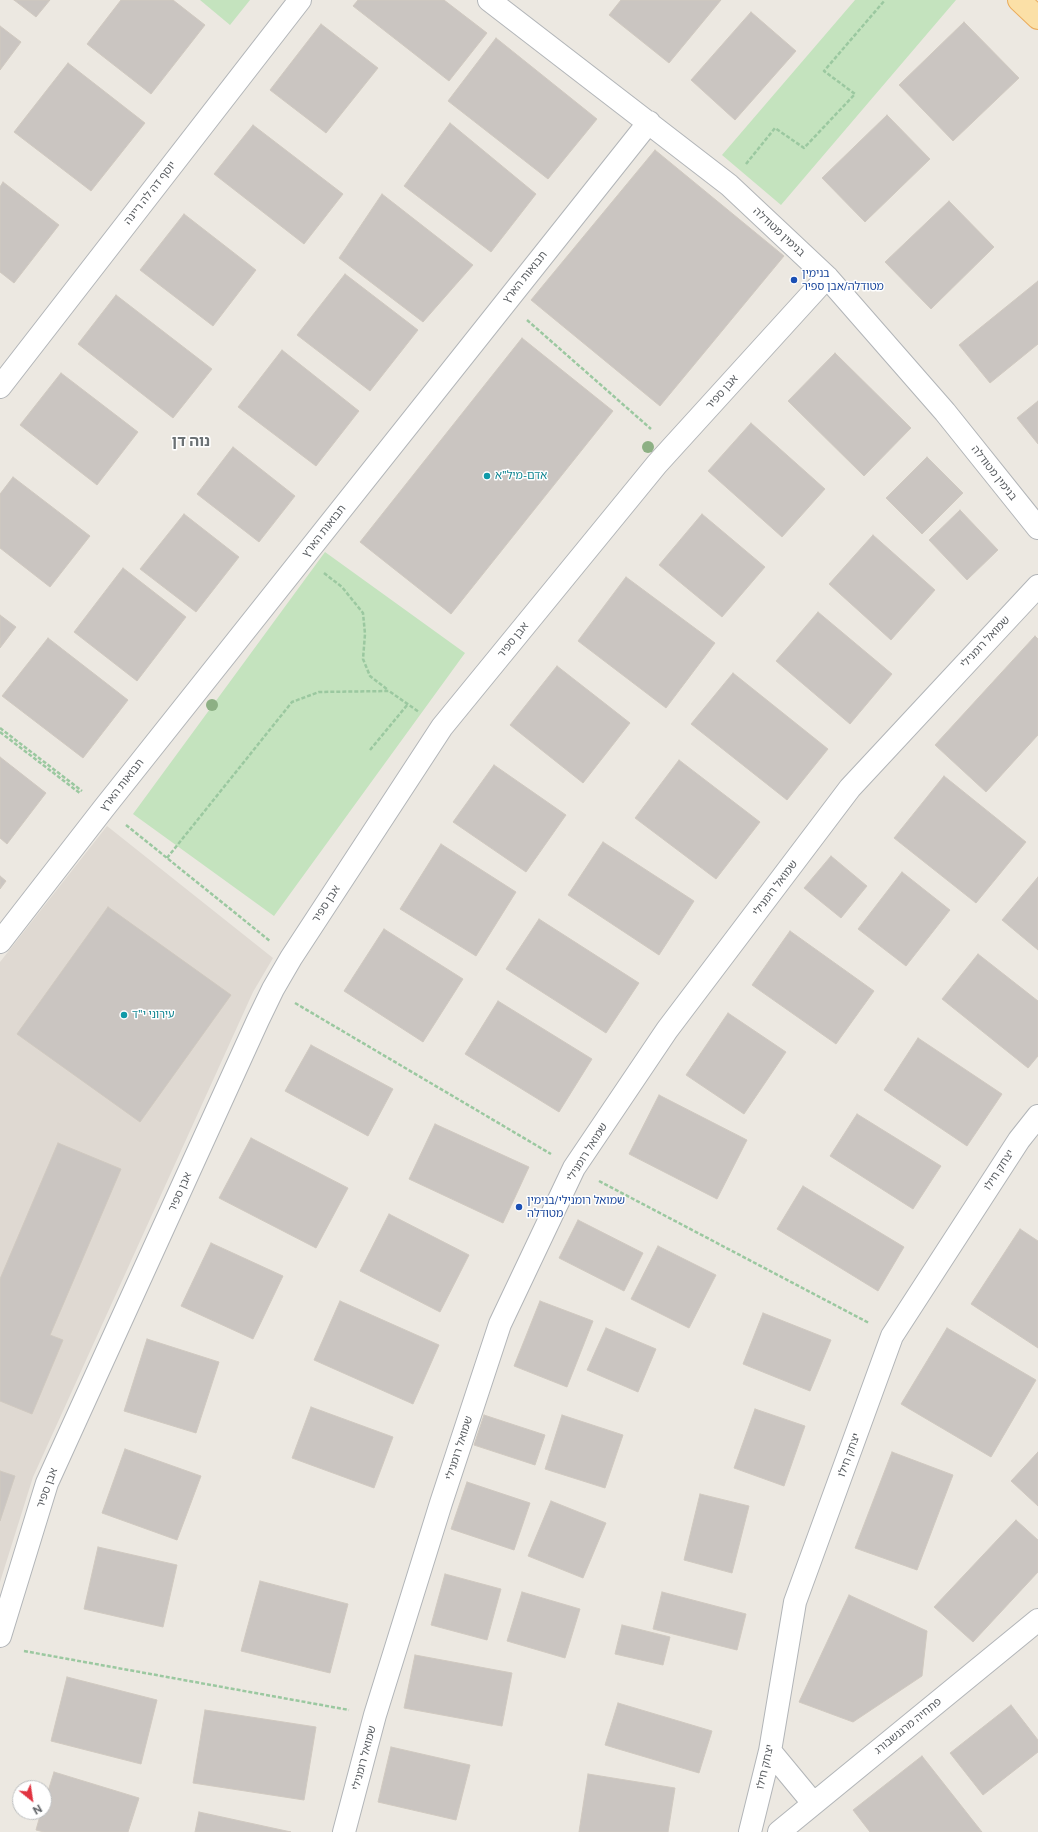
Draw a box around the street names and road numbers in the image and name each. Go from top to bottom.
street label: יוסף דה לה ריינה [121,159,179,227]
street label: בנימין מטודלה [750,205,808,259]
street label: תבואות הארץ [500,248,550,306]
street label: אבן ספיר [703,372,741,412]
street label: בנימין מטודלה [968,443,1020,503]
street label: תבואות הארץ [299,502,349,560]
street label: שמואל רומנילי [958,613,1012,671]
street label: אבן ספיר [495,620,531,660]
street label: תבואות הארץ [97,756,147,814]
street label: שמואל רומנילי [750,857,800,919]
street label: אבן ספיר [309,883,343,925]
street label: שמואל רומנילי [564,1120,610,1184]
street label: יצחק חילו [981,1147,1017,1193]
street label: אבן ספיר [165,1170,195,1214]
street label: שמואל רומנילי [442,1414,476,1482]
street label: יצחק חילו [835,1431,863,1479]
street label: אבן ספיר [34,1466,60,1510]
street label: פתחיה מרגנשבורג [872,1695,944,1757]
street label: שמואל רומנילי [349,1724,379,1792]
street label: יצחק חילו [753,1743,777,1791]

